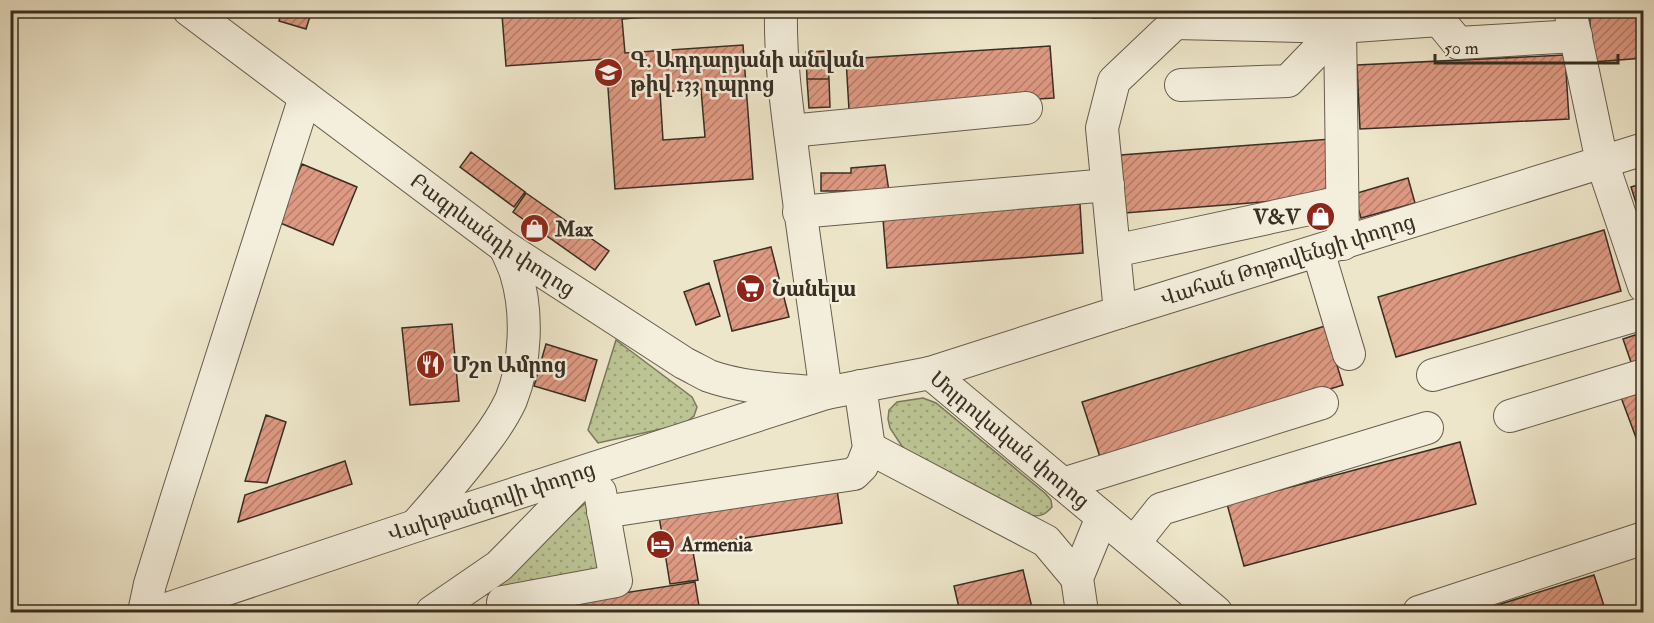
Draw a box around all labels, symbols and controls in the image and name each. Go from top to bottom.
scale bar [1435,27,1618,65]
text: 50 m [1444,37,1479,60]
place label: Գ. Ադդարյանի անվան թիվ 133 դպրոց [630,47,865,98]
school or university icon: Գ. Ադդարյանի անվան թիվ 133 դպրոց [593,56,625,88]
street label: Բագրևանդի փողոց [405,167,580,302]
shop icon: V&V [1305,201,1337,233]
place label: V&V [1252,204,1301,231]
street label: Վահան Թոթովենցի փողոց [1157,208,1418,312]
shop icon: Max [518,213,550,245]
place label: Max [554,216,594,243]
supermarket icon: Նանելա [735,273,767,305]
place label: Նանելա [772,276,856,303]
restaurant icon: Մշո Ամրոց [415,349,447,381]
place label: Մշո Ամրոց [452,352,567,379]
street label: Մոլդովական փողոց [924,365,1095,514]
street label: Վախթանգովի փողոց [384,455,598,548]
hotel icon: Armenia [644,528,676,560]
place label: Armenia [680,531,754,558]

